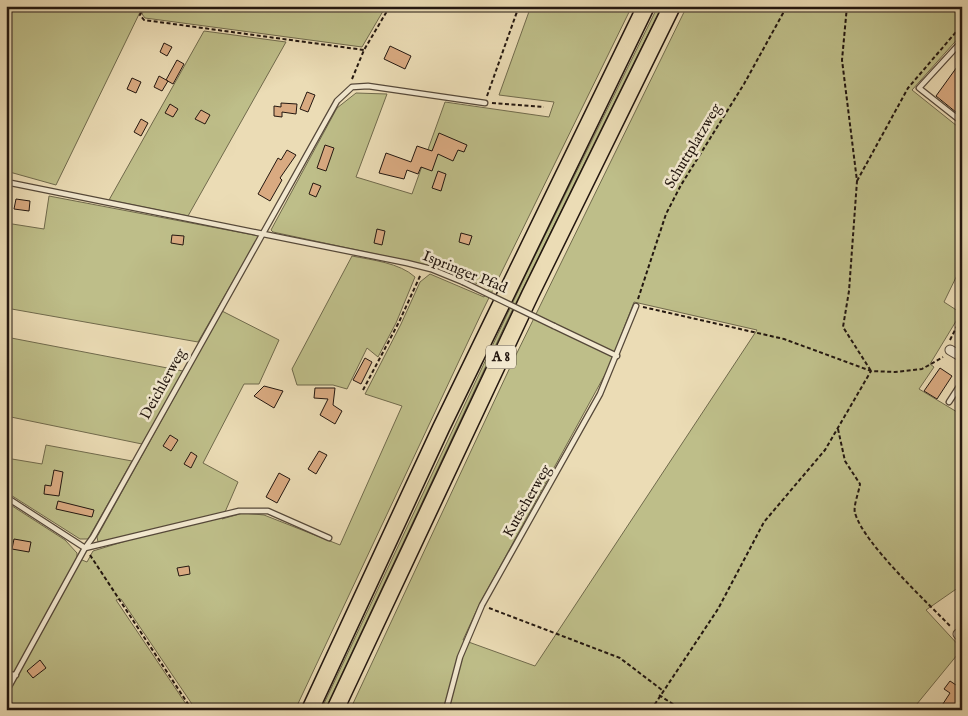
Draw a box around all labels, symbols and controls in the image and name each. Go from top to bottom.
street label: Schuttplatzweg [660,99,726,192]
street label: Ispringer Pfad [420,246,511,298]
street label: Deichlerweg [136,344,191,423]
road number: A 8 [486,346,516,368]
street label: Kutscherweg [499,461,556,541]

